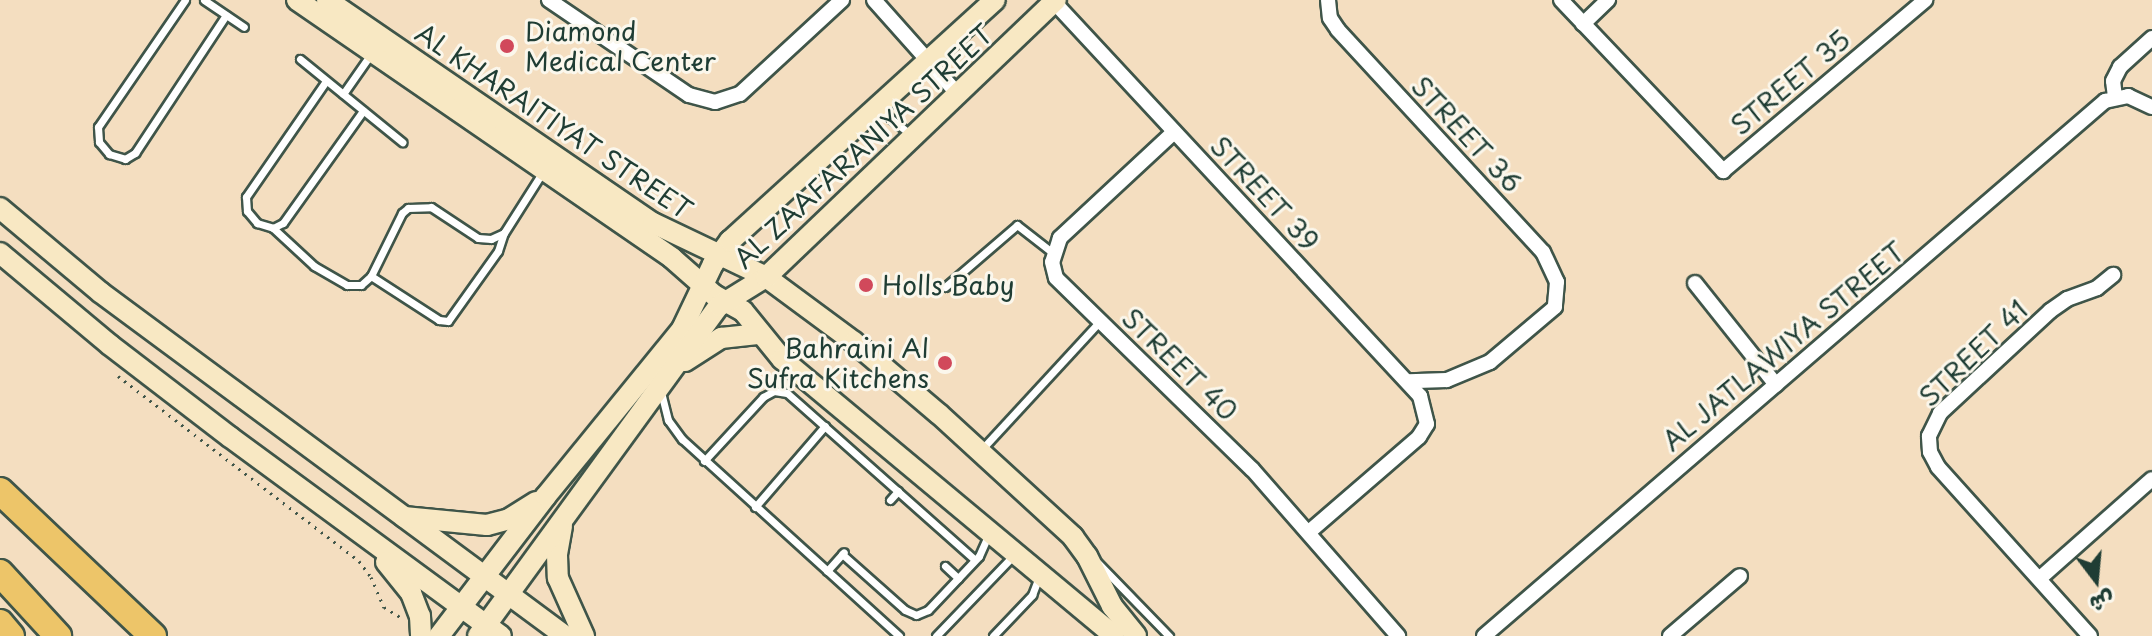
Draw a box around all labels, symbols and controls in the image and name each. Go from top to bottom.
place label: Diamond Medical Center [525,15,717,76]
street label: AL KHARAITIYAT STREET [408,16,700,226]
street label: AL ZAAFARANIYA STREET [726,17,1000,275]
street label: STREET 35 [1725,24,1855,140]
marker: Diamond Medical Center [496,35,518,57]
street label: STREET 36 [1406,70,1528,198]
street label: STREET 39 [1205,130,1325,256]
street label: AL JATLAWIYA STREET [1655,235,1911,457]
place label: Holls Baby [882,269,1016,301]
marker: Holls Baby [857,276,875,294]
street label: STREET 41 [1912,294,2034,412]
street label: STREET 40 [1116,302,1244,426]
place label: Bahraini Al Sufra Kitchens [746,332,929,394]
marker: Bahraini Al Sufra Kitchens [936,354,954,372]
north arrow [2056,540,2136,620]
text: ش [2087,584,2119,623]

